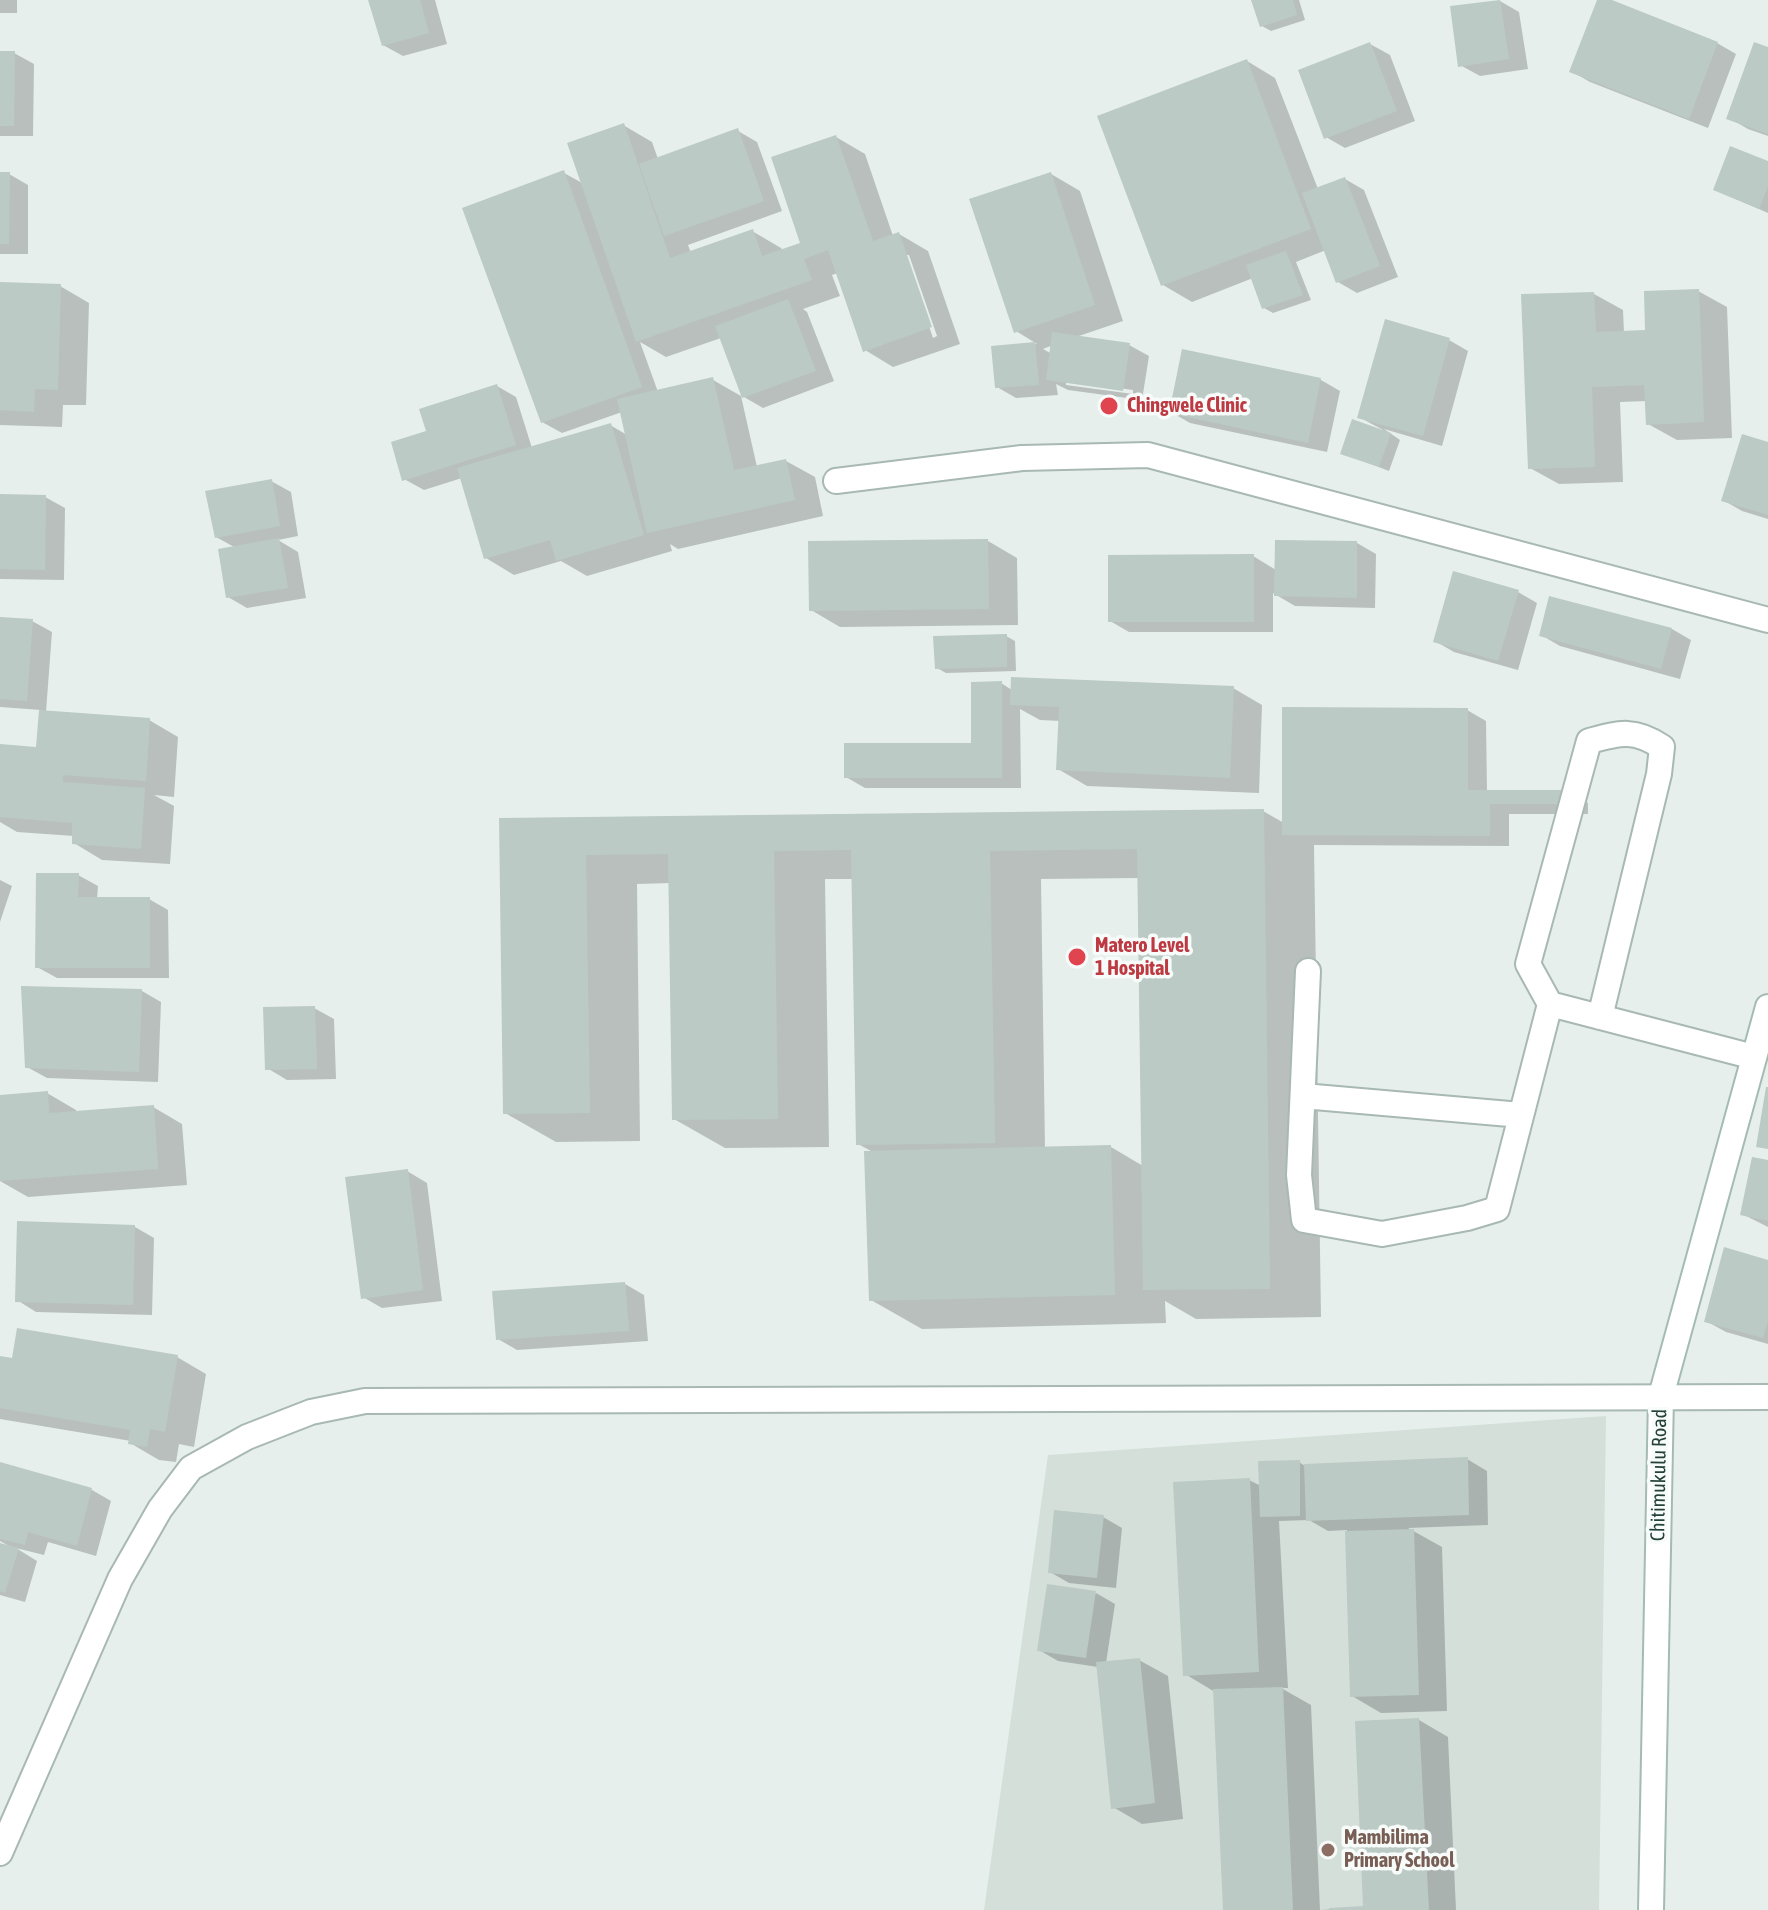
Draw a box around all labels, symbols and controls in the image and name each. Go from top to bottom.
place label: Chingwele Clinic [1127,394,1247,418]
marker: Chingwele Clinic [1098,395,1120,417]
place label: Matero Level 1 Hospital [1095,934,1189,981]
marker: Matero Level 1 Hospital [1066,946,1088,968]
street label: Chitimukulu Road [1646,1409,1672,1541]
place label: Mambilima Primary School [1344,1826,1454,1873]
marker: Mambilima Primary School [1319,1841,1337,1859]

